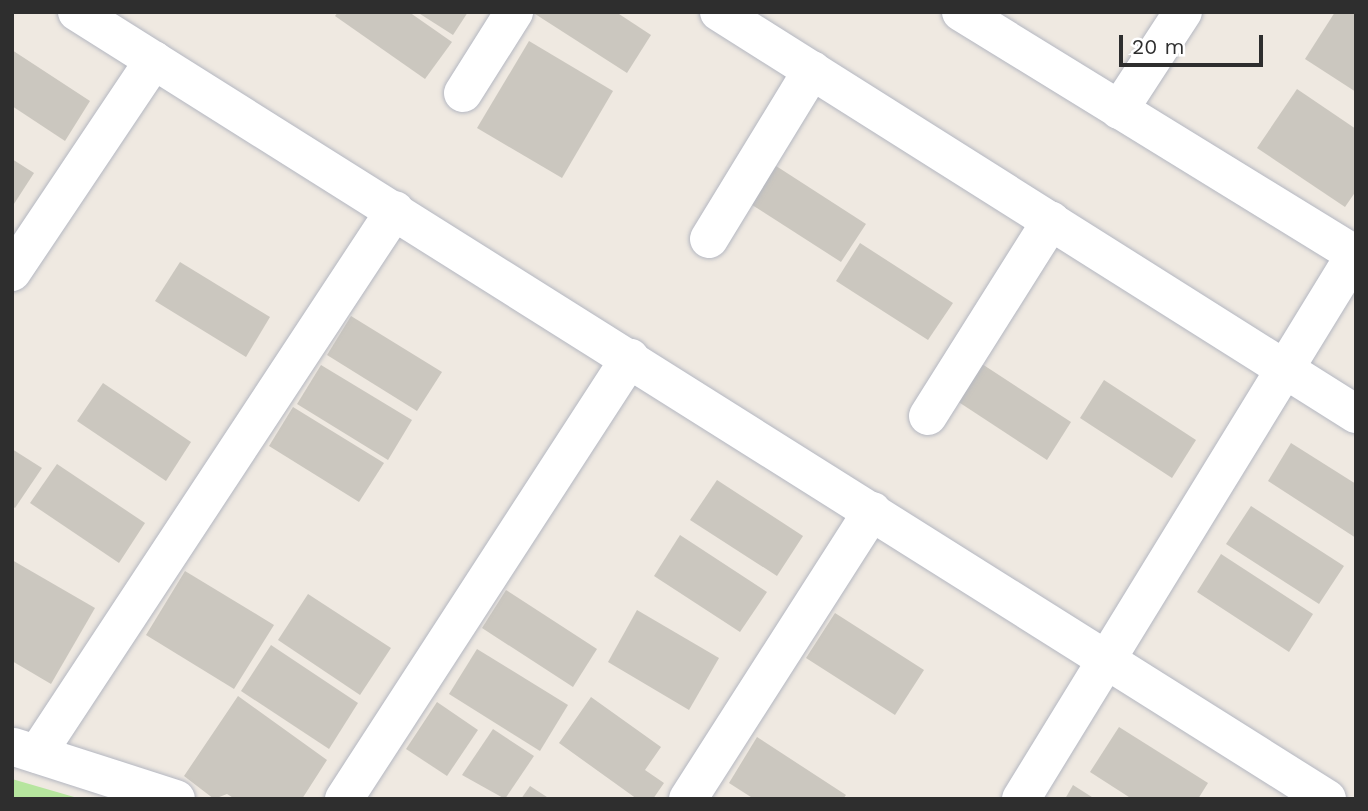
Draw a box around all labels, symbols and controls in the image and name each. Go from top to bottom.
scale bar [1123,21,1266,65]
text: 20 m [1132,34,1184,59]

